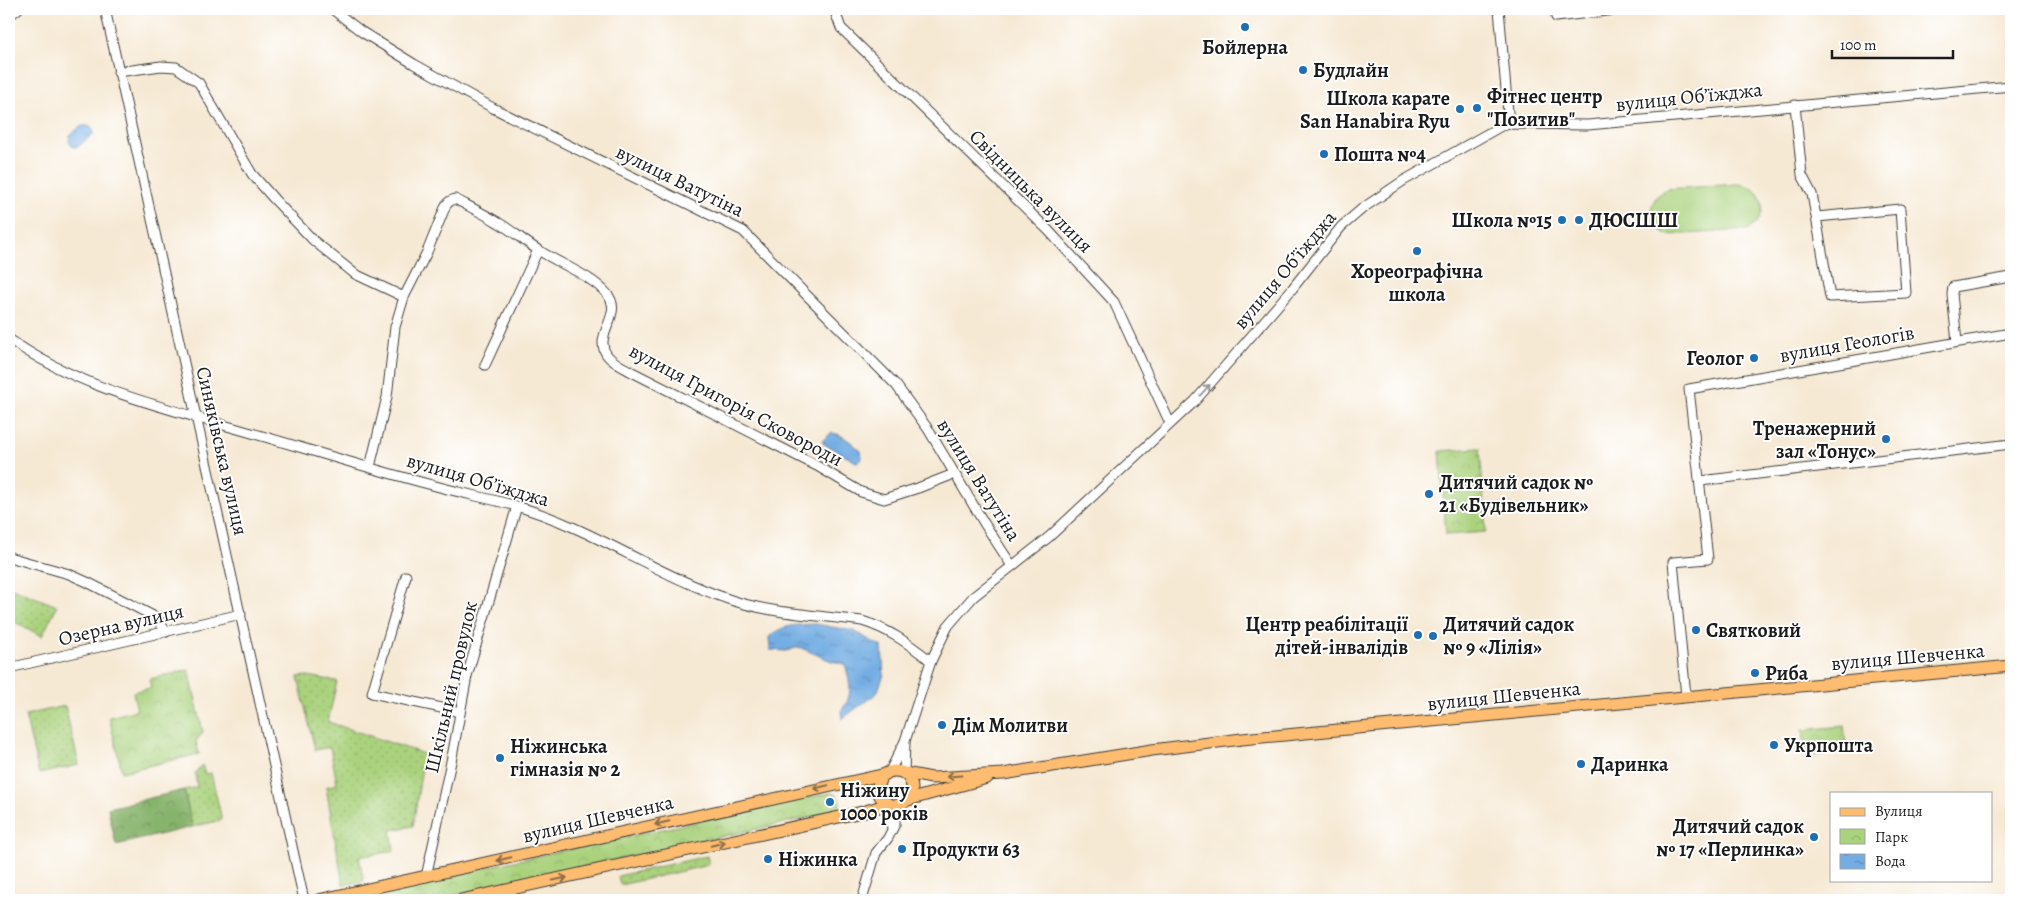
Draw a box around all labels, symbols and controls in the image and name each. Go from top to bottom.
marker: Бойлерна [1239,21,1251,33]
scale bar [1832,28,1954,60]
place label: Бойлерна [1202,34,1289,61]
text: 100 m [1840,35,1877,55]
place label: Будлайн [1313,57,1389,84]
marker: Будлайн [1297,64,1309,76]
street label: вулиця Обʼїжджа [1614,76,1764,118]
place label: Фітнес центр "Позитив" [1487,83,1603,133]
place label: Школа карате San Hanabira Ryu [1300,85,1450,135]
marker: Фітнес центр "Позитив" [1471,102,1483,114]
marker: Школа карате San Hanabira Ryu [1454,103,1466,115]
street label: Свідницька вулиця [963,123,1099,259]
street label: вулиця Ватутіна [611,138,749,224]
place label: Пошта №4 [1334,141,1426,168]
marker: Пошта №4 [1318,148,1330,160]
street label: вулиця Обʼїжджа [1227,204,1343,335]
place label: Школа №15 [1452,207,1552,234]
place label: ДЮСШШ [1589,207,1678,234]
marker: Школа №15 [1556,214,1568,226]
marker: ДЮСШШ [1573,214,1585,226]
marker: Хореографічна школа [1411,245,1423,257]
place label: Хореографічна школа [1351,258,1484,308]
street label: вулиця Геологів [1778,319,1916,369]
street label: вулиця Григорія Сковороди [624,337,848,473]
place label: Геолог [1686,345,1744,372]
marker: Геолог [1748,352,1760,364]
street label: Синяківська вулиця [189,364,255,538]
one-way arrow [1199,383,1211,396]
street label: вулиця Ватутіна [931,414,1028,547]
place label: Тренажерний зал «Тонус» [1753,415,1876,465]
marker: Тренажерний зал «Тонус» [1880,433,1892,445]
street label: вулиця Обʼїжджа [404,447,553,513]
place label: Дитячий садок № 21 «Будівельник» [1439,469,1594,519]
marker: Дитячий садок № 21 «Будівельник» [1423,488,1435,500]
street label: Озерна вулиця [56,597,186,653]
street label: Шкільний провулок [418,598,484,776]
place label: Центр реабілітації дітей-інвалідів [1245,611,1408,661]
place label: Дитячий садок № 9 «Лілія» [1443,611,1574,661]
place label: Святковий [1706,617,1801,644]
marker: Святковий [1690,624,1702,636]
marker: Центр реабілітації дітей-інвалідів [1412,629,1424,641]
marker: Дитячий садок № 9 «Лілія» [1427,630,1439,642]
street label: вулиця Шевченка [1830,637,1987,677]
place label: Риба [1765,660,1809,687]
marker: Риба [1749,667,1761,679]
street label: вулиця Шевченка [1426,674,1583,717]
place label: Дім Молитви [952,712,1068,739]
marker: Дім Молитви [936,719,948,731]
place label: Укрпошта [1784,732,1874,759]
place label: Ніжинська гімназія № 2 [510,733,620,783]
marker: Укрпошта [1768,739,1780,751]
place label: Даринка [1591,751,1669,778]
marker: Ніжинська гімназія № 2 [494,752,506,764]
marker: Даринка [1575,758,1587,770]
one-way arrow [946,771,962,781]
place label: Ніжину 1000 років [840,777,928,827]
one-way arrow [813,783,829,792]
street label: вулиця Шевченка [520,788,677,849]
legend [1830,792,1992,882]
marker: Ніжину 1000 років [824,796,836,808]
text: Вулиця [1875,801,1922,821]
place label: Дитячий садок № 17 «Перлинка» [1656,813,1804,863]
one-way arrow [655,819,671,828]
text: Парк [1875,827,1908,847]
marker: Дитячий садок № 17 «Перлинка» [1808,831,1820,843]
place label: Продукти 63 [912,836,1020,863]
one-way arrow [710,839,726,848]
marker: Продукти 63 [896,843,908,855]
place label: Ніжинка [778,846,858,873]
text: Вода [1875,851,1906,871]
marker: Ніжинка [762,853,774,865]
one-way arrow [496,855,512,864]
one-way arrow [551,873,567,883]

